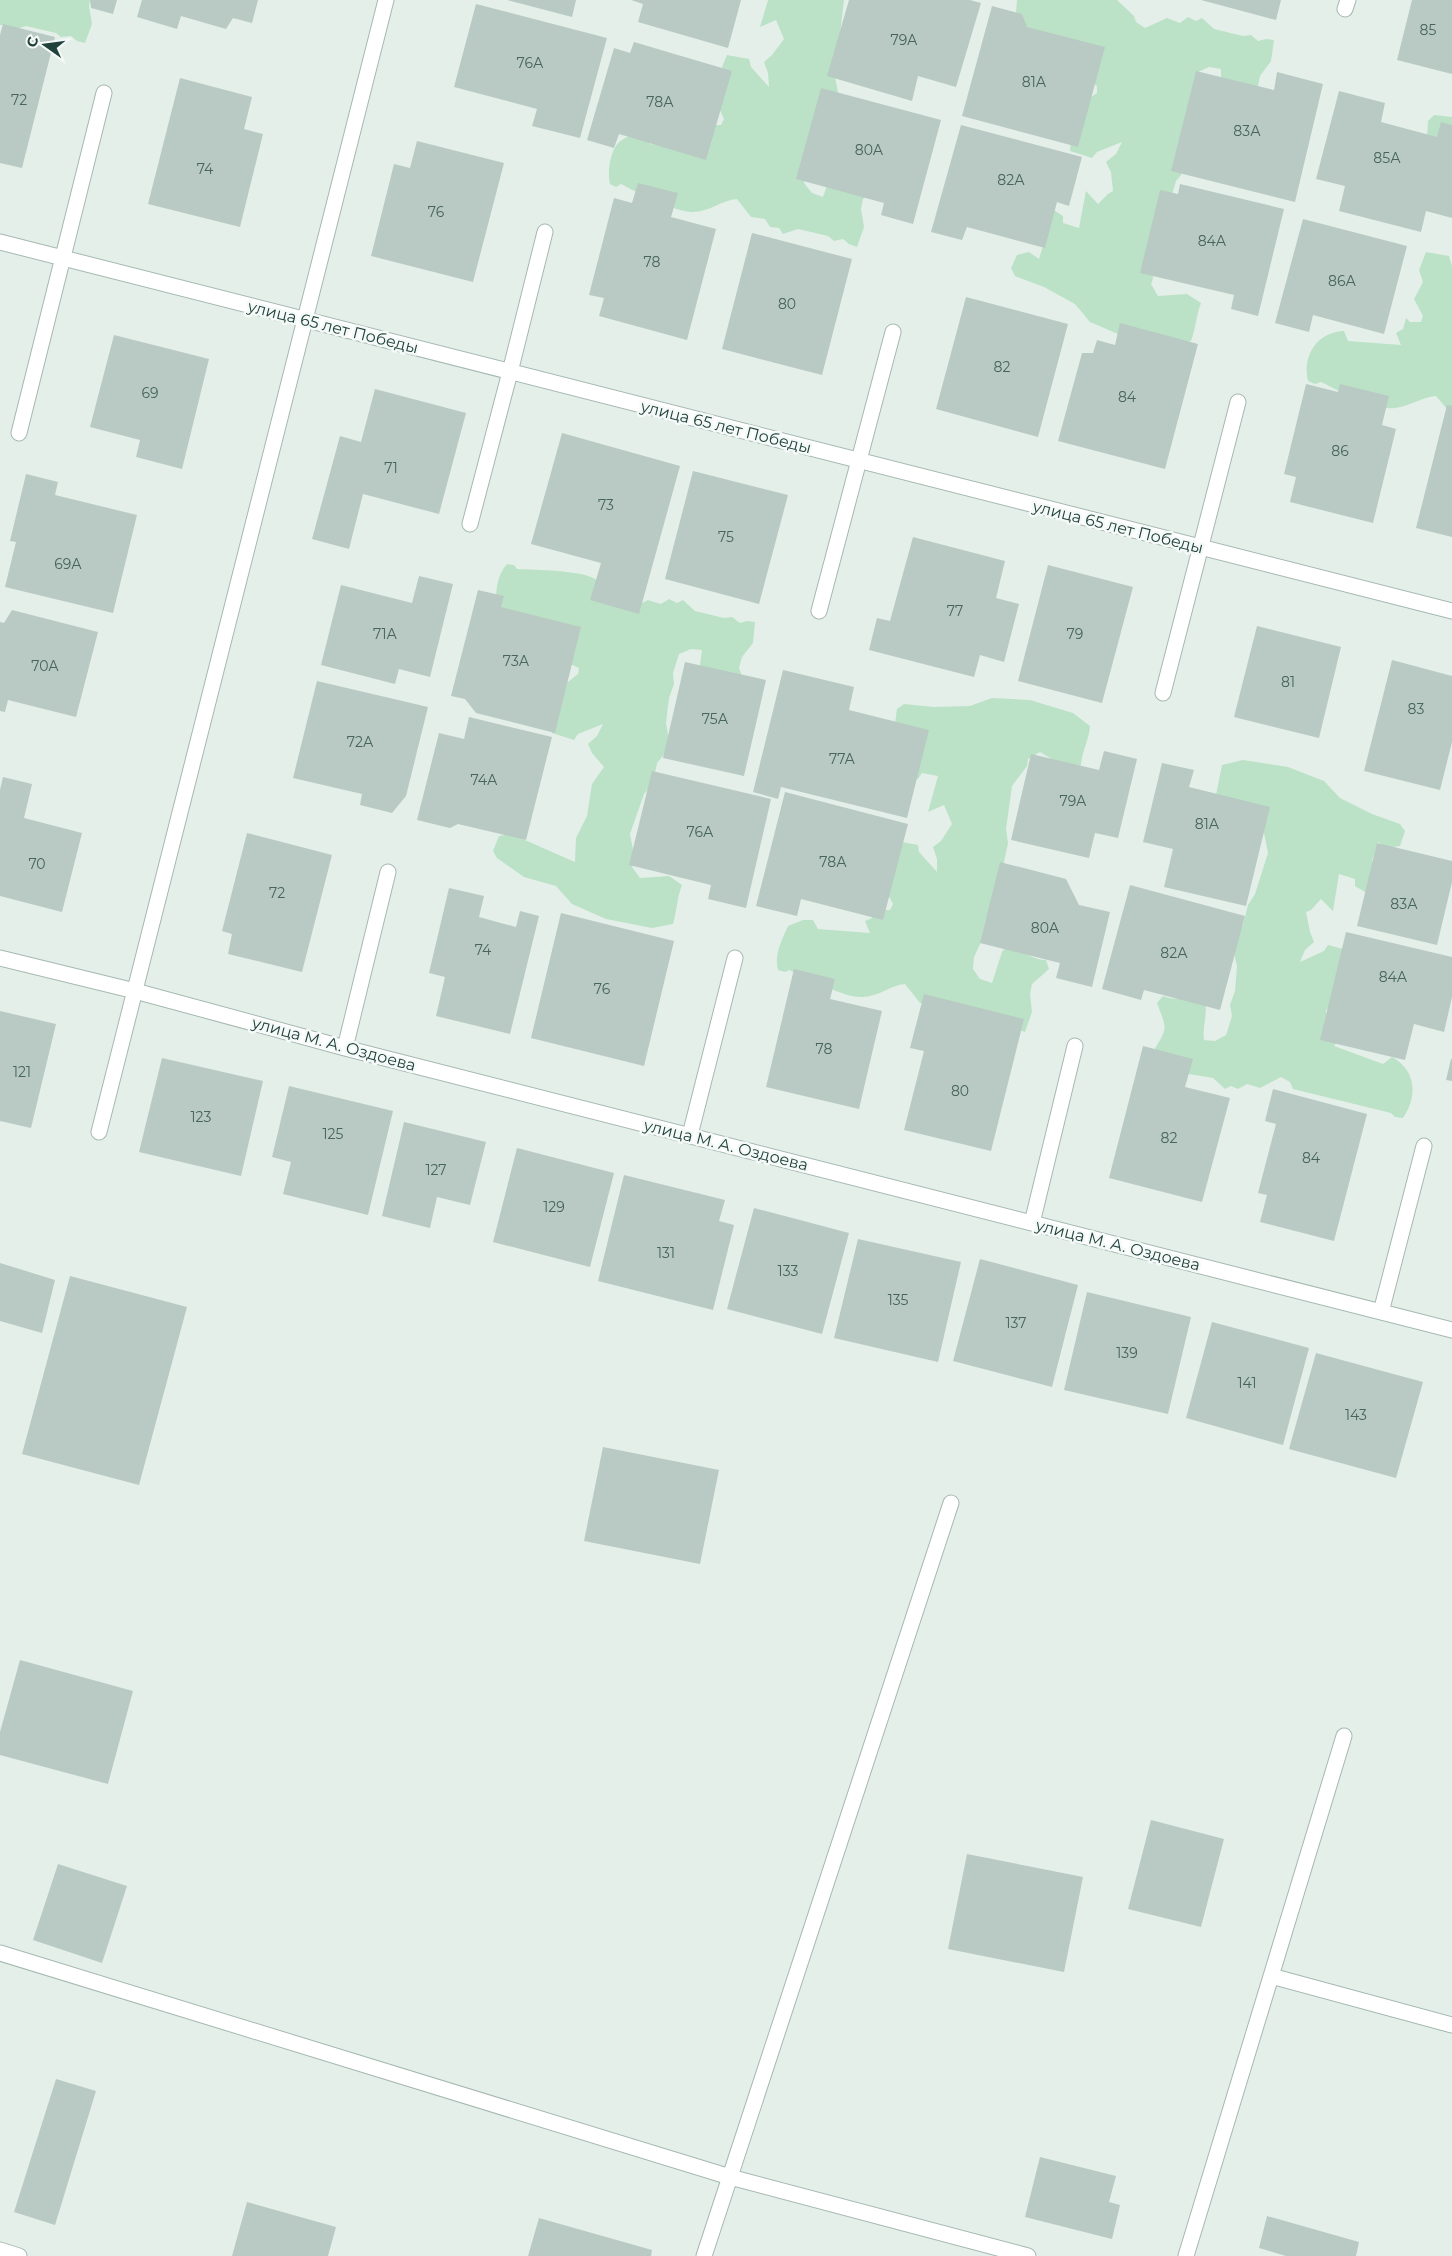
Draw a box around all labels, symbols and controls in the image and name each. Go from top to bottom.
north arrow [20,20,70,70]
house number: 85 [1420,21,1437,39]
house number: 79А [890,31,918,49]
text: С [22,35,42,49]
house number: 76А [516,54,544,72]
house number: 81А [1022,73,1047,91]
house number: 72 [11,91,27,109]
house number: 78А [646,93,674,111]
house number: 83А [1233,122,1261,140]
house number: 80А [855,141,884,159]
house number: 85А [1373,149,1401,167]
house number: 74 [197,160,214,178]
house number: 82А [997,171,1025,189]
house number: 76 [428,203,445,221]
house number: 84А [1198,232,1227,250]
house number: 78 [644,253,661,271]
house number: 86А [1328,272,1357,290]
house number: 80 [778,295,796,313]
street label: улица 65 лет Победы [245,296,420,357]
house number: 82 [994,358,1010,376]
house number: 69 [141,384,159,402]
house number: 84 [1118,388,1137,406]
street label: улица 65 лет Победы [638,396,813,457]
house number: 86 [1331,442,1349,460]
house number: 71 [384,459,398,477]
house number: 73 [598,496,614,514]
street label: улица 65 лет Победы [1030,496,1205,557]
house number: 75 [718,528,734,546]
house number: 69А [54,555,82,573]
house number: 77 [947,602,963,620]
house number: 71А [373,625,398,643]
house number: 79 [1067,625,1083,643]
house number: 73А [503,652,530,670]
house number: 70А [31,657,59,675]
house number: 81 [1281,673,1295,691]
house number: 83 [1408,700,1425,718]
house number: 75А [702,710,729,728]
house number: 72А [347,733,374,751]
house number: 77А [829,750,856,768]
house number: 74А [470,771,498,789]
house number: 79А [1059,792,1087,810]
house number: 81А [1195,815,1220,833]
house number: 76А [686,823,714,841]
house number: 78А [819,853,847,871]
house number: 70 [28,855,46,873]
house number: 72 [269,884,285,902]
house number: 83А [1390,895,1418,913]
house number: 80А [1031,919,1060,937]
house number: 74 [475,941,492,959]
house number: 82А [1160,944,1188,962]
house number: 84А [1379,968,1408,986]
house number: 76 [594,980,611,998]
street label: улица М. А. Оздоева [249,1013,418,1075]
house number: 78 [816,1040,833,1058]
house number: 121 [13,1063,31,1081]
house number: 80 [951,1082,969,1100]
house number: 123 [191,1108,212,1126]
street label: улица М. А. Оздоева [641,1115,810,1175]
house number: 125 [323,1125,344,1143]
house number: 82 [1161,1129,1177,1147]
house number: 84 [1302,1149,1321,1167]
house number: 127 [425,1161,447,1179]
house number: 129 [543,1198,565,1216]
street label: улица М. А. Оздоева [1033,1215,1202,1275]
house number: 131 [657,1244,675,1262]
house number: 133 [778,1262,798,1280]
house number: 135 [888,1291,908,1309]
house number: 137 [1005,1314,1027,1332]
house number: 139 [1116,1344,1138,1362]
house number: 141 [1237,1374,1257,1392]
house number: 143 [1345,1406,1367,1424]

